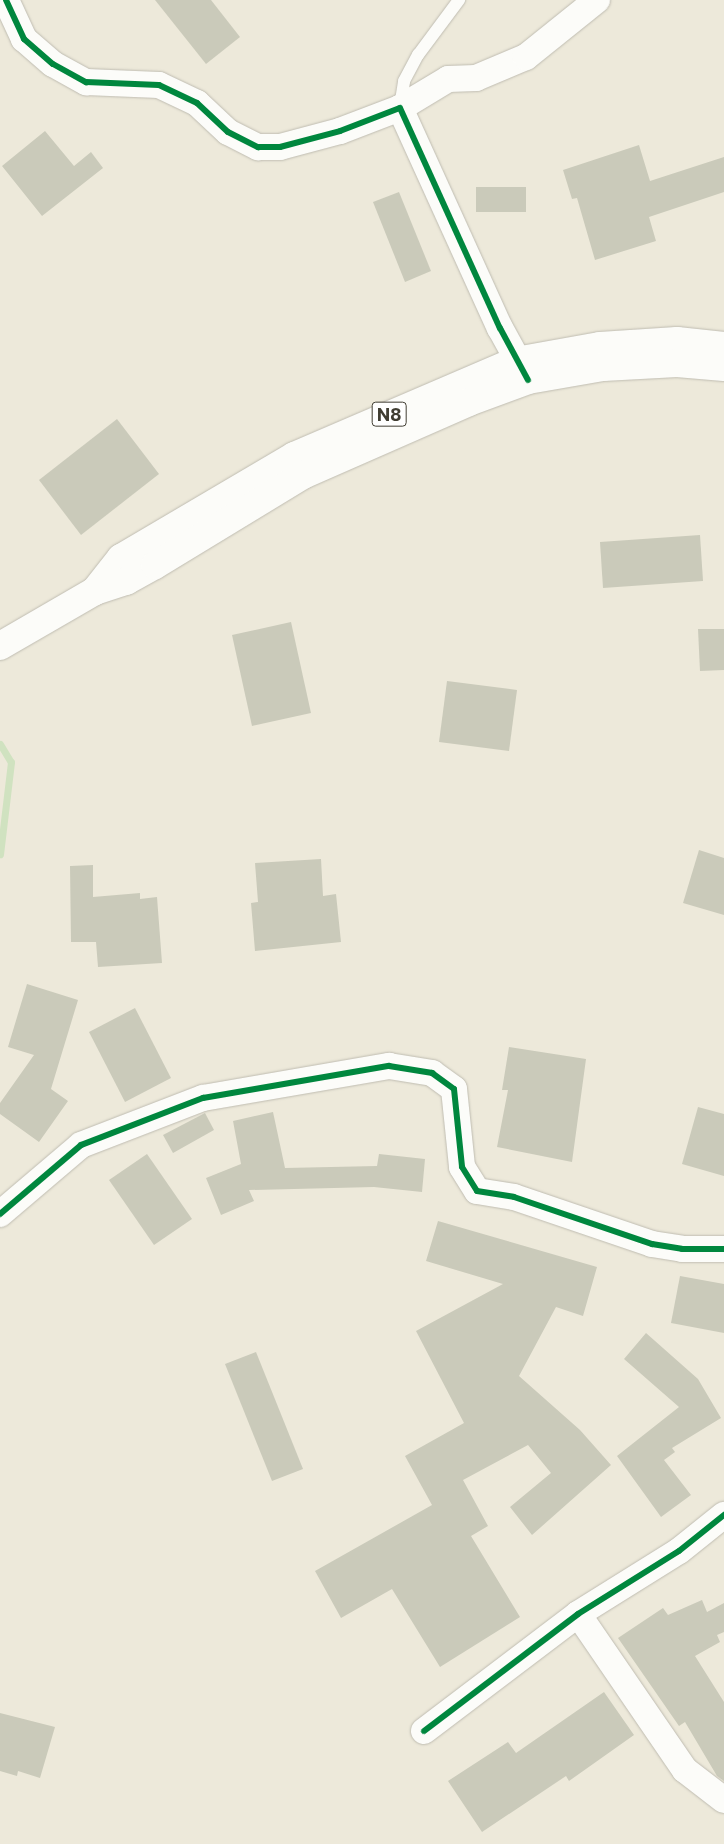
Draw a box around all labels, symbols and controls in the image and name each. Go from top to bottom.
road number: N8 [372,398,406,429]

